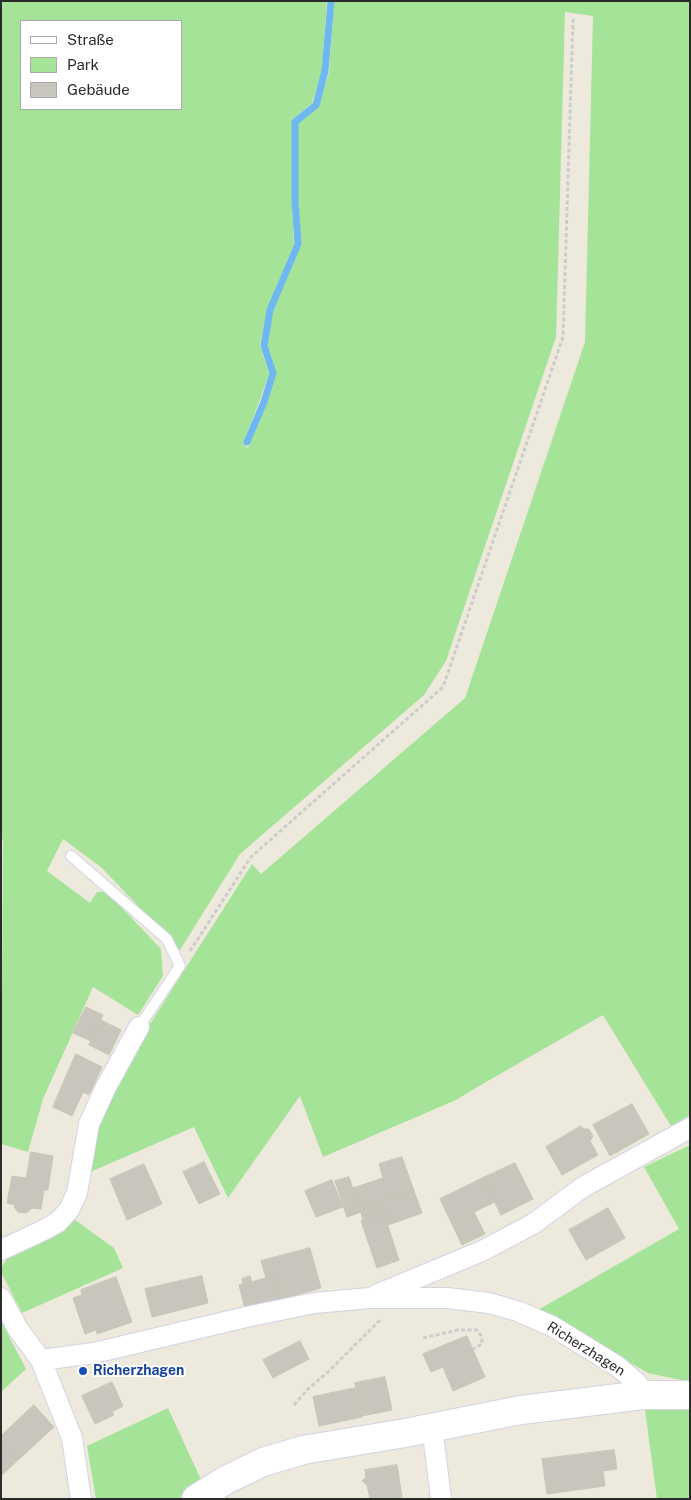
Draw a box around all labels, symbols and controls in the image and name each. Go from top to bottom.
legend [20,20,182,110]
text: Straße [67,31,114,48]
text: Park [67,56,99,73]
text: Gebäude [67,81,130,98]
street label: Richerzhagen [544,1318,628,1380]
place label: Richerzhagen [93,1363,184,1379]
marker: Richerzhagen [77,1365,89,1377]

